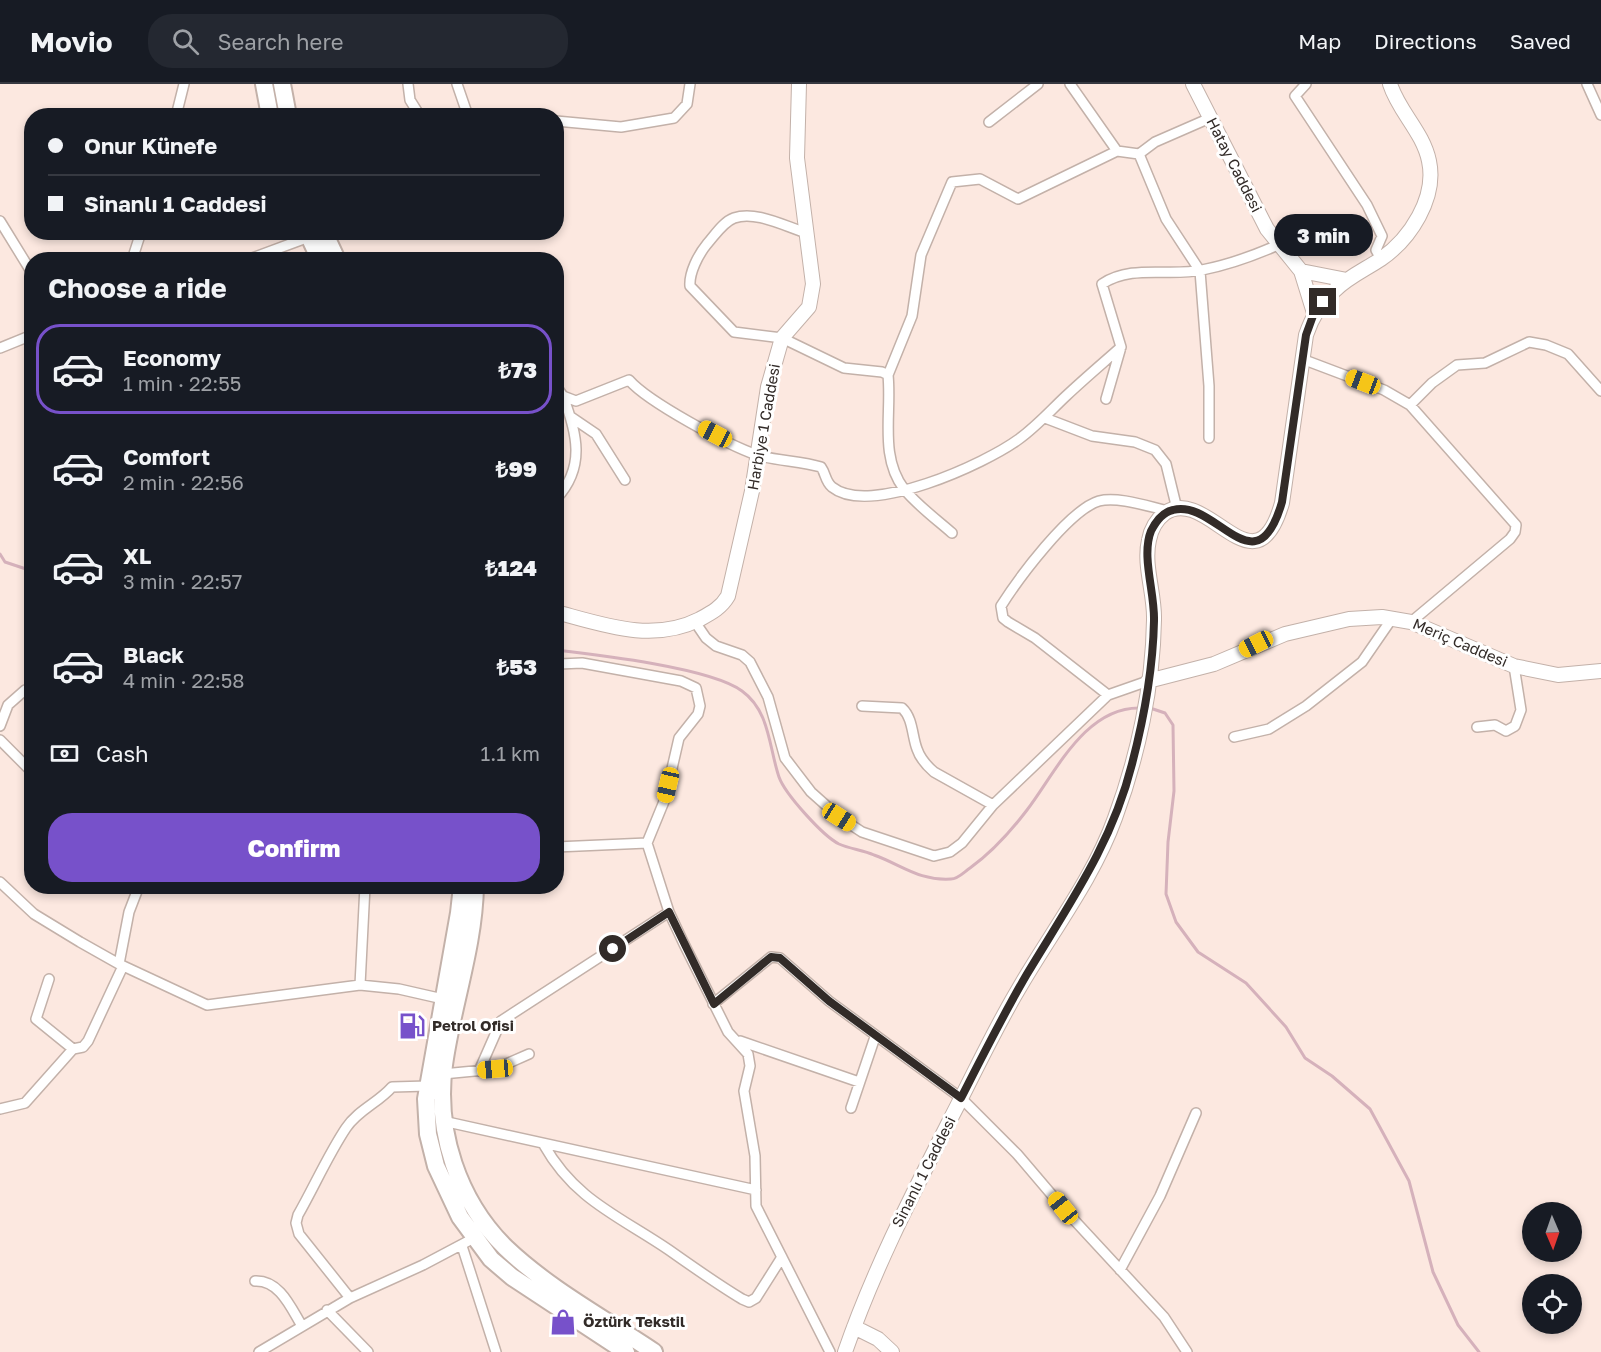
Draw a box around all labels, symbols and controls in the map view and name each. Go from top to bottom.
search box [148,14,568,68]
text: Movio [30,25,112,58]
icon: search [169,25,202,58]
text: Search here [217,28,344,55]
text: Map [1298,28,1341,54]
text: Directions [1374,28,1477,54]
text: Saved [1510,28,1571,54]
street label: Hatay Caddesi [1203,114,1266,215]
text: Onur Künefe [84,132,217,159]
text: Sinanlı 1 Caddesi [84,190,267,217]
callout: 3 min [1274,215,1372,257]
text: 3 min [1297,223,1350,247]
text: Choose a ride [48,272,227,304]
route end [1309,288,1336,315]
icon: car [51,342,105,396]
text: Economy [123,344,221,371]
text: ₺73 [499,356,537,383]
street label: Harbiye 1 Caddesi [743,362,783,492]
car [1343,367,1383,397]
text: 1 min · 22:55 [123,371,241,395]
car [695,418,735,450]
icon: car [51,441,105,495]
text: Comfort [123,443,210,470]
text: ₺99 [496,455,537,482]
text: 2 min · 22:56 [123,470,244,494]
icon: car [51,540,105,594]
text: XL [123,542,151,569]
text: ₺124 [485,554,537,581]
text: 3 min · 22:57 [123,569,242,593]
street label: Meriç Caddesi [1410,614,1510,670]
car [1236,628,1276,660]
icon: car [51,639,105,693]
text: Black [123,641,184,668]
text: ₺53 [497,653,537,680]
text: 4 min · 22:58 [123,668,245,692]
icon: cash [48,737,81,770]
text: Cash [96,740,149,767]
text: 1.1 km [481,741,540,765]
car [655,765,681,805]
car [819,800,859,834]
button: Confirm [48,813,540,882]
route start [599,935,626,962]
fuel station icon: Petrol Ofisi [397,1011,427,1041]
place label: Petrol Ofisi [432,1016,514,1034]
car [476,1058,514,1080]
street label: Sinanlı 1 Caddesi [887,1113,959,1230]
car [1045,1188,1081,1228]
north arrow [1522,1202,1582,1262]
map controls [1522,1202,1582,1334]
button: locate [1522,1274,1582,1334]
shop icon: Öztürk Tekstil [548,1307,578,1337]
place label: Öztürk Tekstil [583,1312,685,1330]

